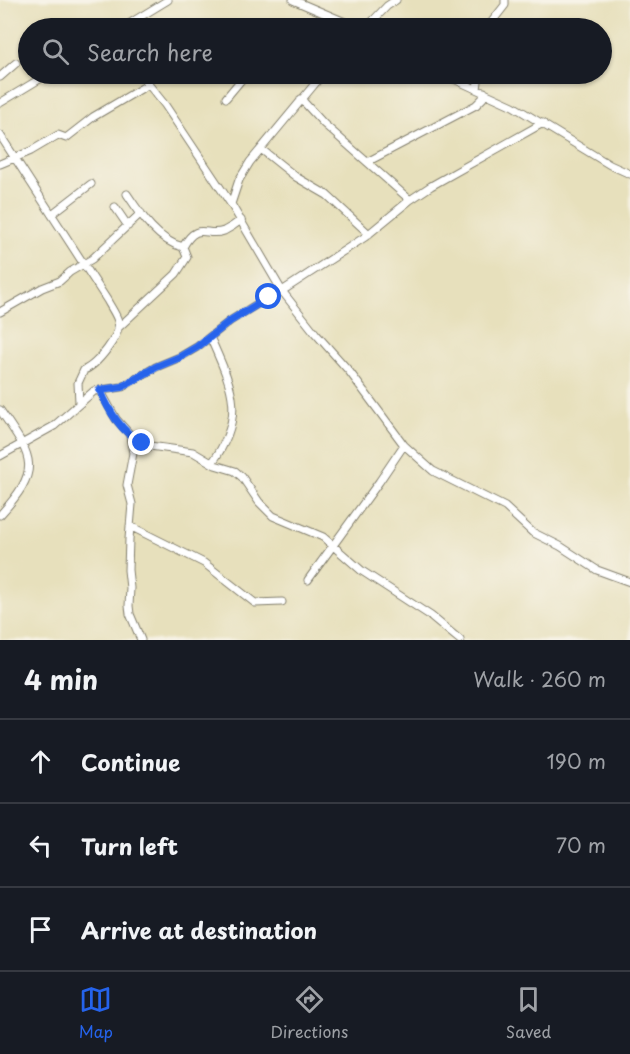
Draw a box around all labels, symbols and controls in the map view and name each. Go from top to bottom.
search box [18,18,612,84]
icon: search [39,35,72,68]
text: Search here [87,35,213,68]
route start [255,283,281,309]
route end [128,429,154,455]
text: 4 min [24,660,98,699]
text: Walk · 260 m [473,664,606,694]
icon: ahead [24,745,57,778]
text: Continue [81,745,180,778]
text: 190 m [547,746,606,776]
icon: left [24,829,57,862]
text: Turn left [81,829,178,862]
text: 70 m [556,830,606,860]
icon: arrive [24,913,57,946]
text: Arrive at destination [81,913,317,946]
tab: Map [79,983,113,1043]
tab: Directions [270,983,348,1043]
tab: Saved [506,983,551,1043]

